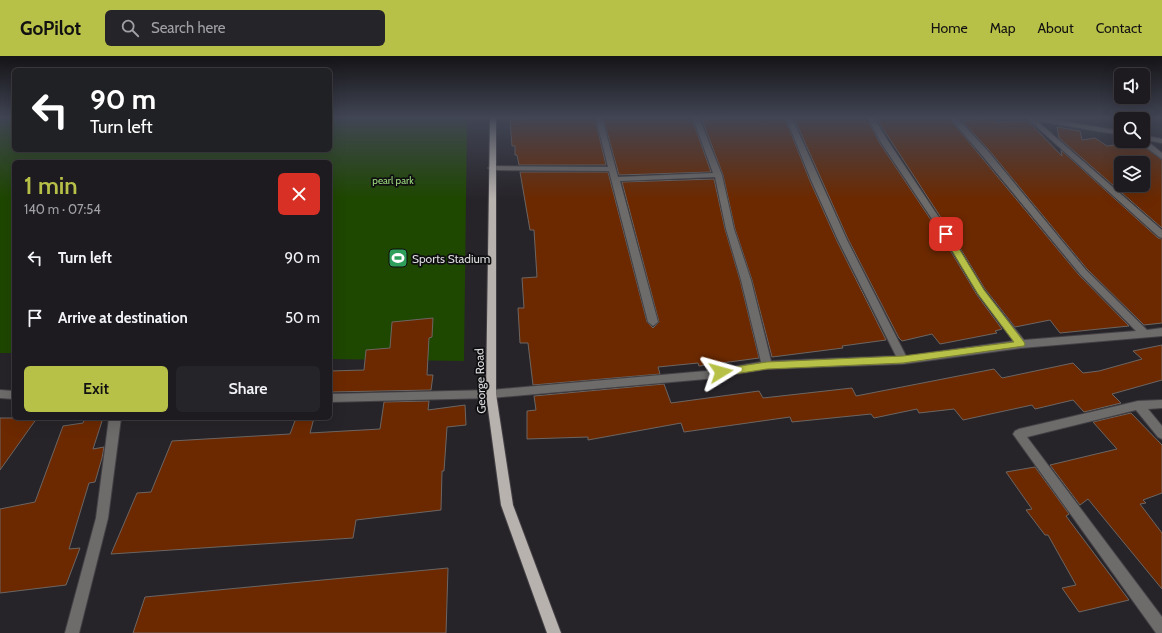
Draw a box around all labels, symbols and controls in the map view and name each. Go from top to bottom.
search box [105,10,385,46]
text: GoPilot [20,17,81,40]
icon: search [119,17,141,39]
text: Search here [151,19,225,37]
text: Home [931,19,968,37]
text: Map [990,19,1015,37]
text: About [1037,19,1074,37]
text: Contact [1096,19,1142,37]
map controls [1114,68,1150,192]
button: sound [1114,68,1150,104]
text: 90 m [90,82,156,116]
icon: left [24,84,76,136]
button: search [1114,112,1150,148]
text: Turn left [90,116,153,138]
button: layers [1114,156,1150,192]
text: 1 min [24,171,78,200]
button: close [278,173,320,215]
park label: pearl park [372,174,414,187]
text: 140 m · 07:54 [24,201,101,217]
pin [929,217,963,251]
icon: arrive [935,223,957,245]
icon: left [24,247,46,269]
sports icon: Sports Stadium [387,247,409,269]
text: Turn left [58,249,112,267]
text: 90 m [284,249,320,267]
place label: Sports Stadium [412,251,490,266]
icon: arrive [24,307,46,329]
text: Arrive at destination [58,309,188,327]
text: 50 m [285,309,320,327]
street label: George Road [471,348,489,414]
position arrow [700,351,742,393]
button: Exit [24,366,168,412]
button: Share [176,366,320,412]

